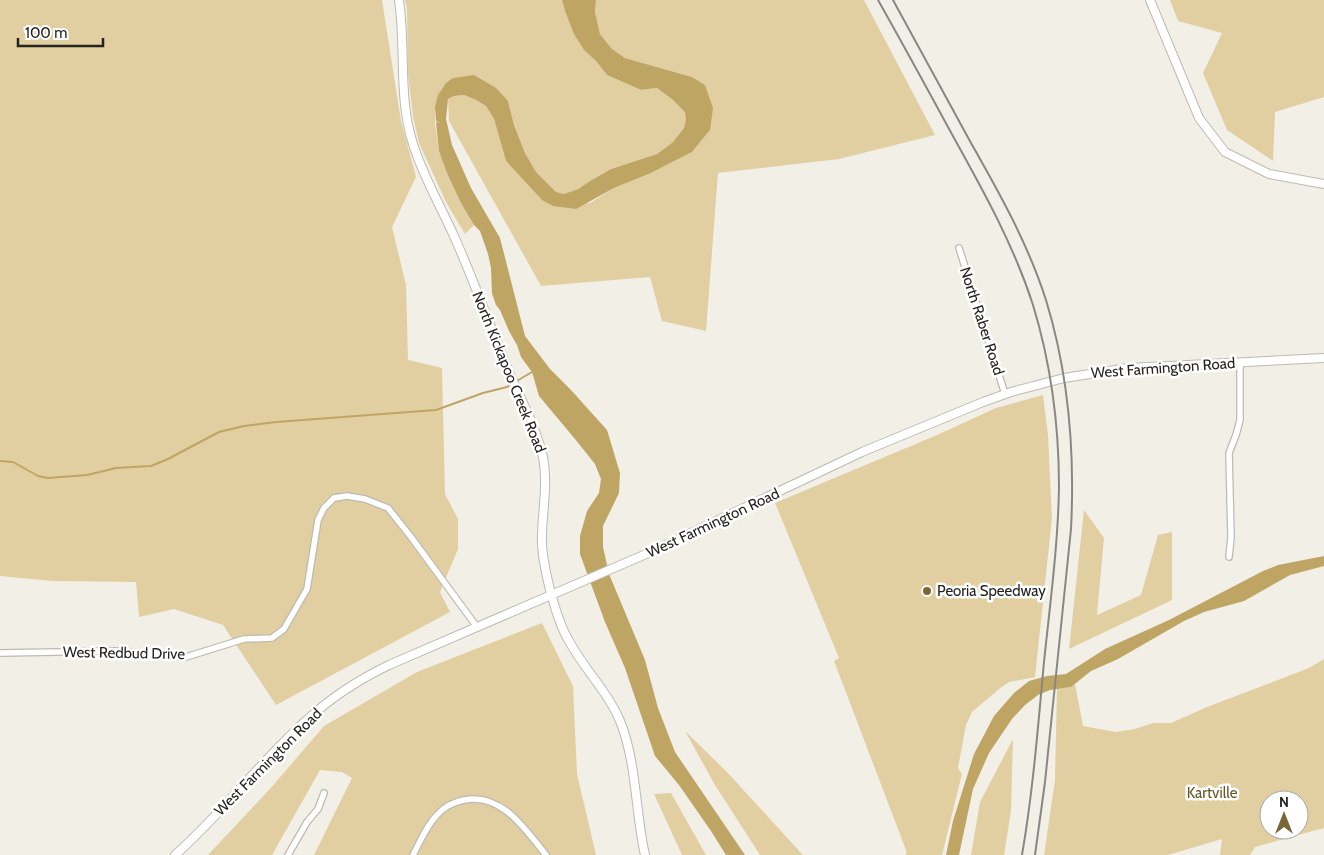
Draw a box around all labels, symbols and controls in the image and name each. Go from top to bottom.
scale bar [18,15,102,47]
text: 100 m [25,24,67,42]
street label: North Raber Road [956,265,1008,377]
street label: North Kickapoo Creek Road [468,289,550,455]
street label: West Farmington Road [1090,354,1236,382]
street label: West Farmington Road [644,484,782,562]
place label: Peoria Speedway [937,582,1046,600]
marker: Peoria Speedway [921,585,933,597]
street label: West Redbud Drive [63,643,186,663]
street label: West Farmington Road [211,705,325,819]
park label: Kartville [1187,784,1238,802]
north arrow [1259,790,1309,840]
text: N [1279,793,1289,811]

